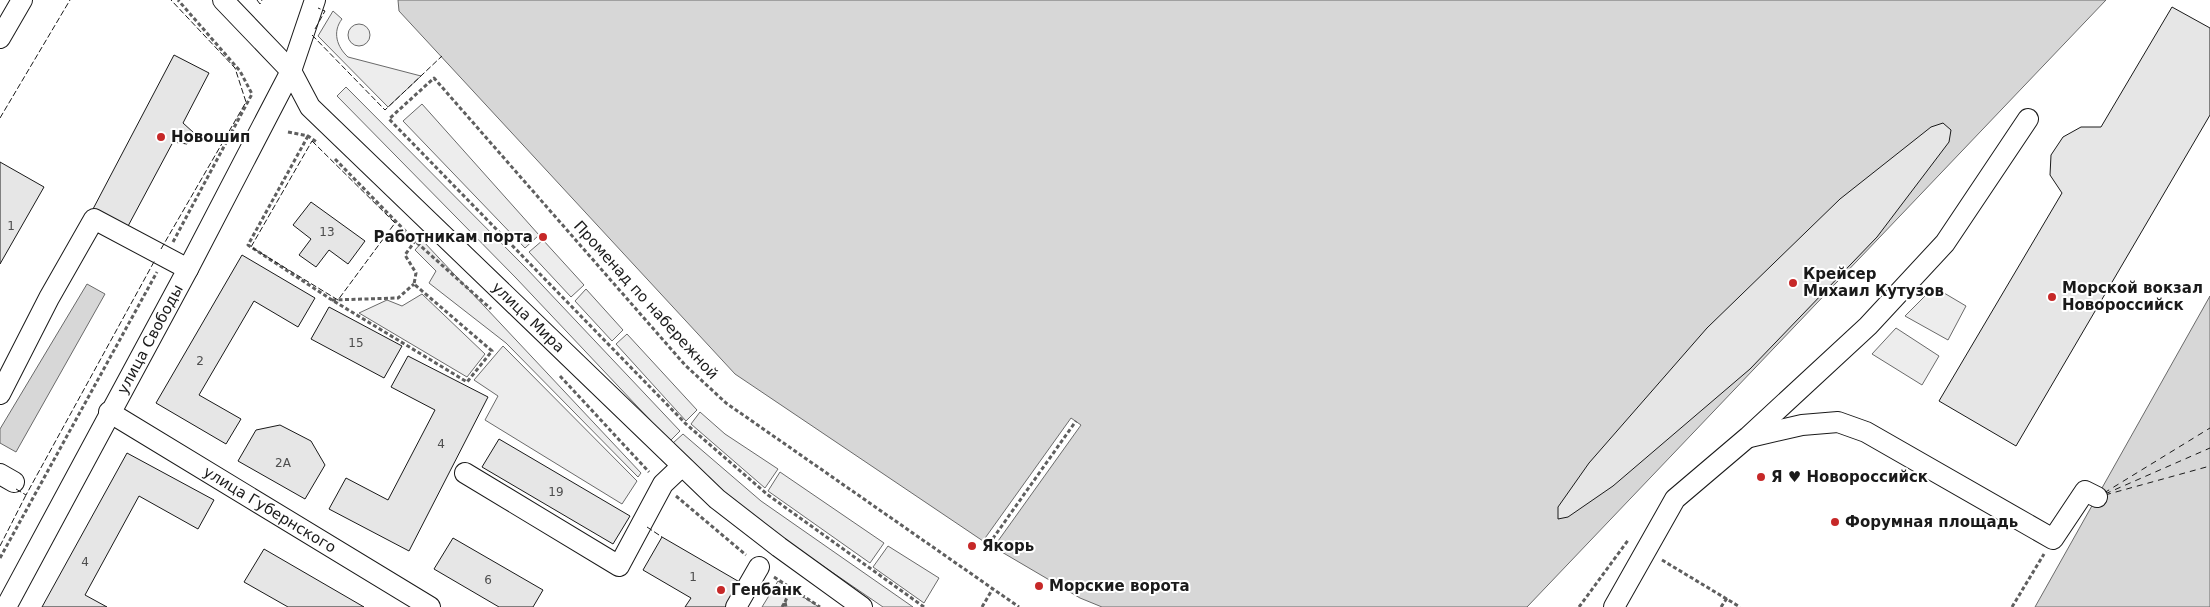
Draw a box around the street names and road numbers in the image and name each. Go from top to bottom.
street label: Променад по набережной [570,217,722,383]
street label: улица Мира [488,278,568,356]
street label: улица Свободы [113,282,187,397]
street label: улица Губернского [200,462,339,557]

